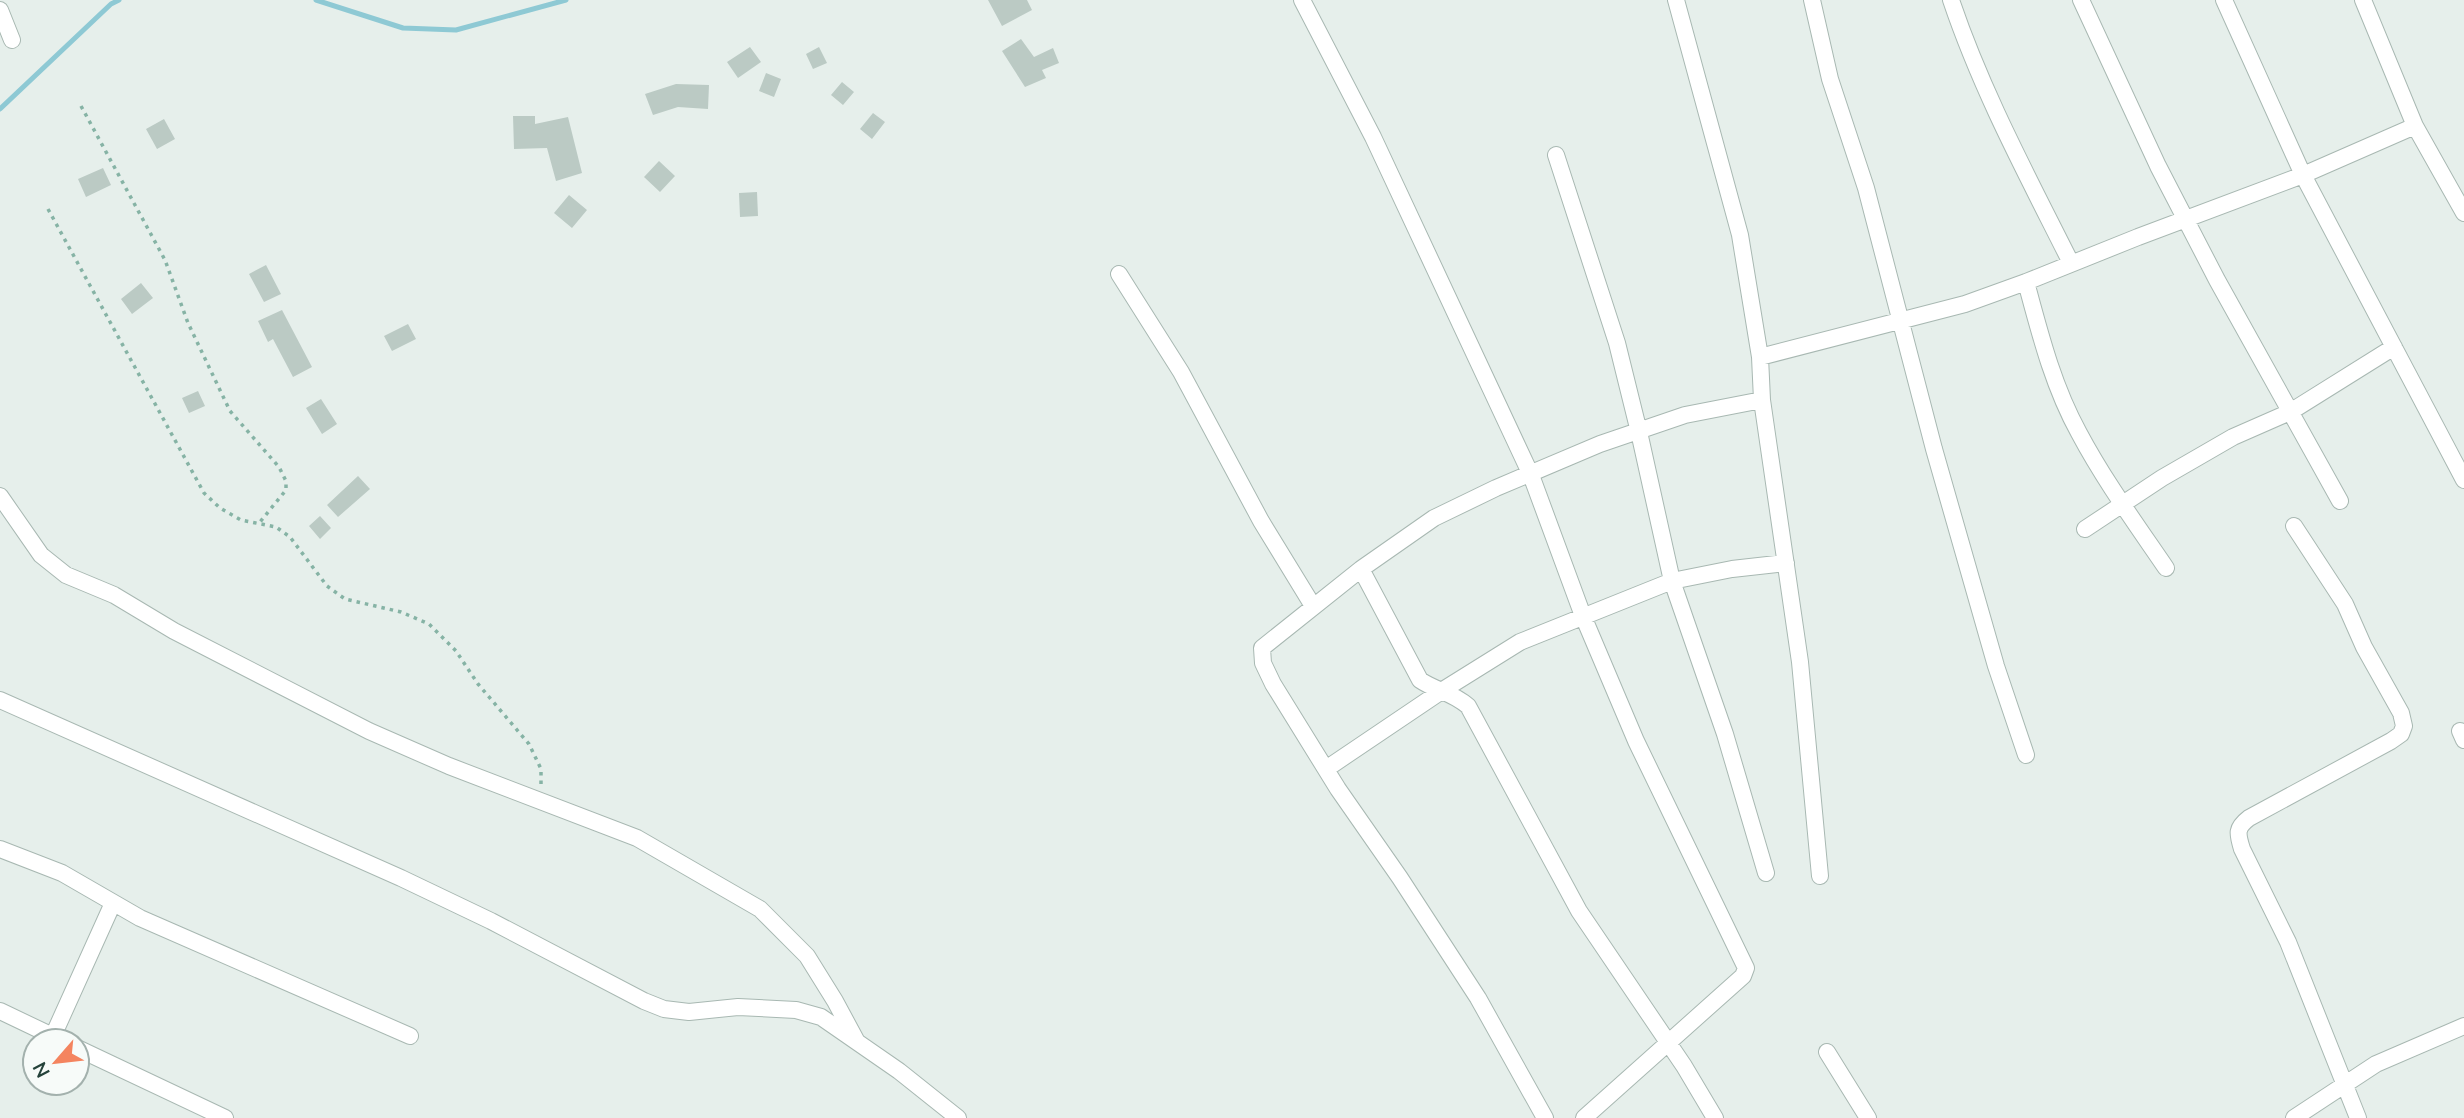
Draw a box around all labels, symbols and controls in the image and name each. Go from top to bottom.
north arrow [21,1027,91,1097]
text: N [27,1057,57,1082]

